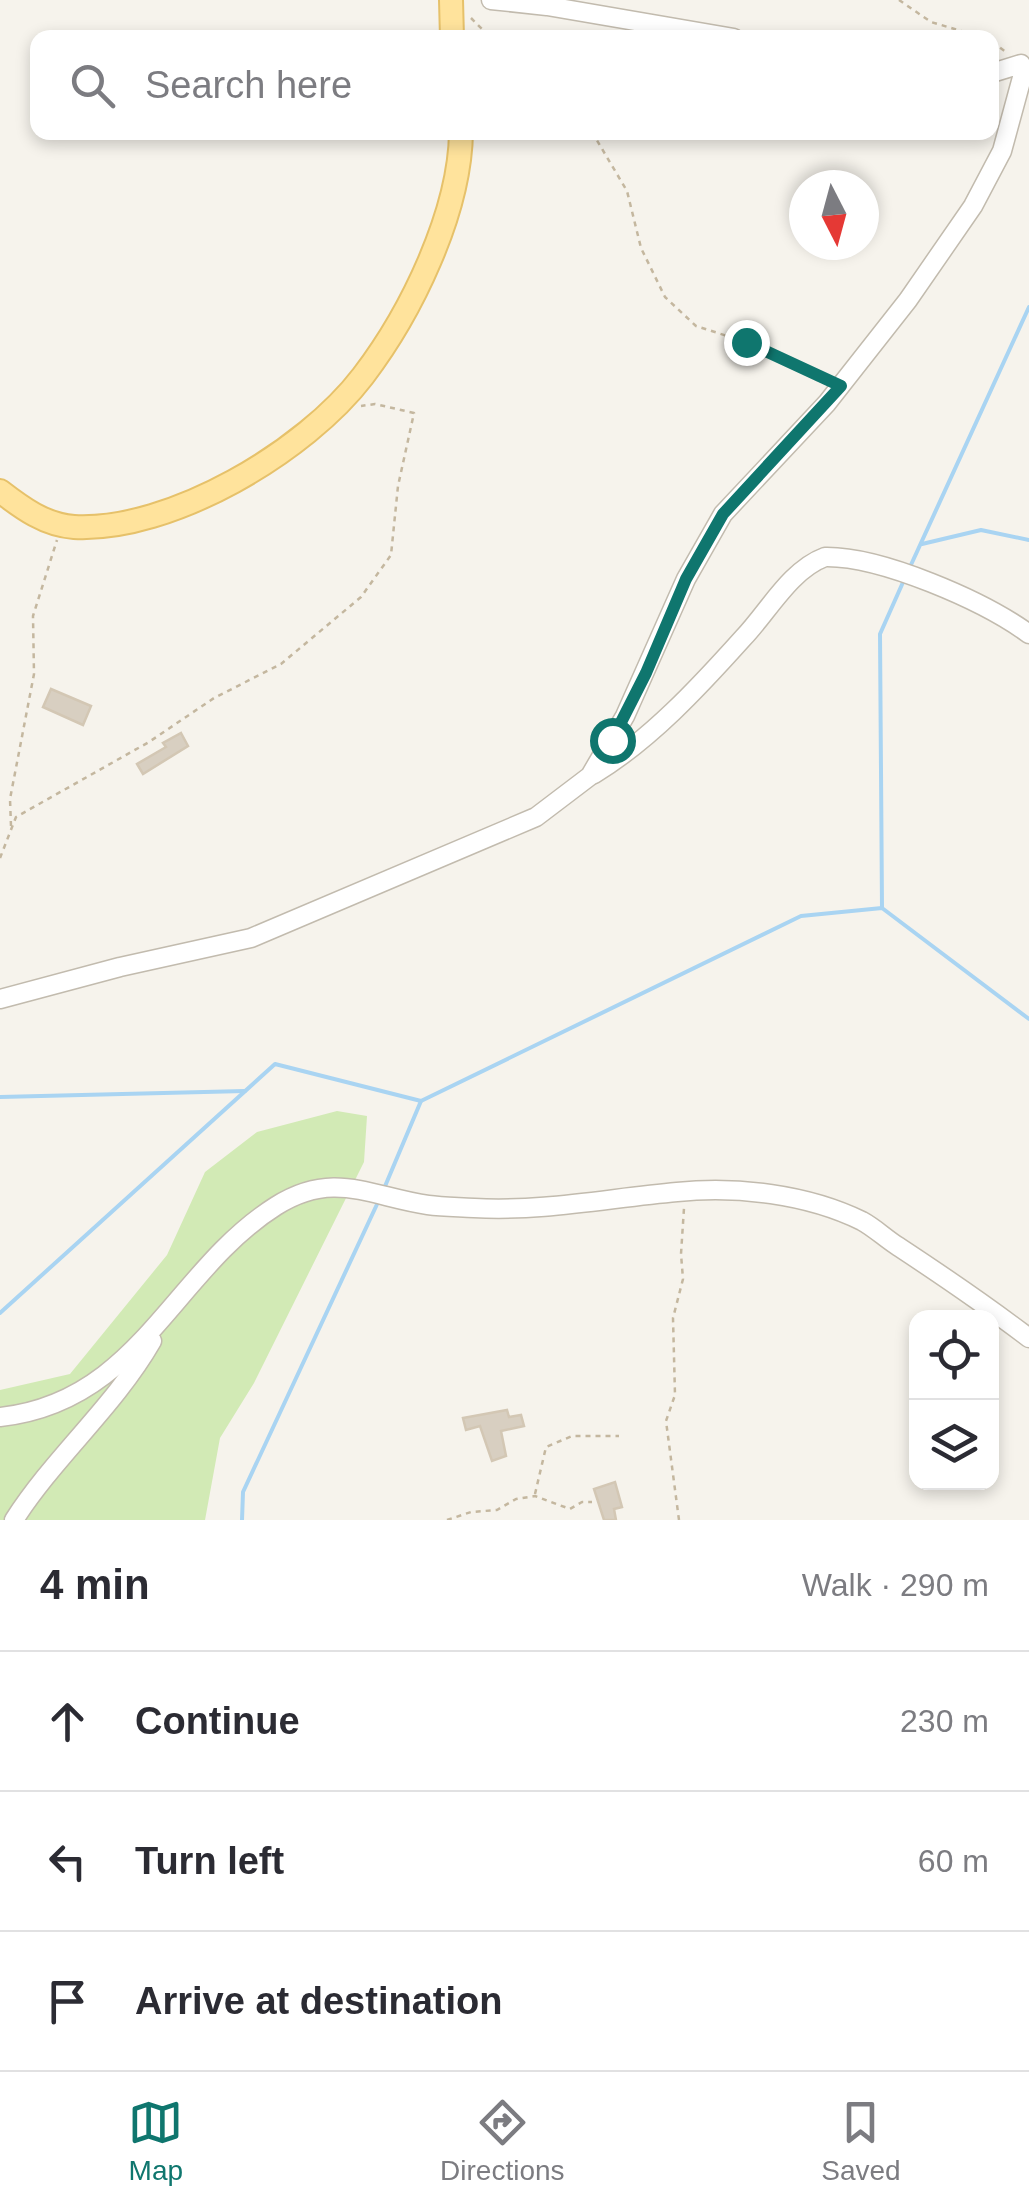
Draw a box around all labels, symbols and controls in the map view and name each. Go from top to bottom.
search box [30,30,999,140]
icon: search [65,58,120,113]
text: Search here [145,64,352,106]
north arrow [789,170,879,260]
route end [724,320,770,366]
route start [590,718,636,764]
map controls [909,1310,999,1490]
button: locate [909,1310,999,1400]
button: layers [909,1400,999,1490]
text: 4 min [40,1561,150,1608]
text: Walk · 290 m [802,1567,989,1603]
icon: ahead [40,1694,95,1749]
text: Continue [135,1700,300,1742]
text: 230 m [900,1703,989,1739]
icon: left [40,1834,95,1889]
text: Turn left [135,1840,284,1882]
text: 60 m [918,1843,989,1879]
icon: arrive [40,1974,95,2029]
text: Arrive at destination [135,1980,502,2022]
tab: Map [128,2095,183,2187]
tab: Directions [440,2095,565,2187]
tab: Saved [821,2095,901,2187]

